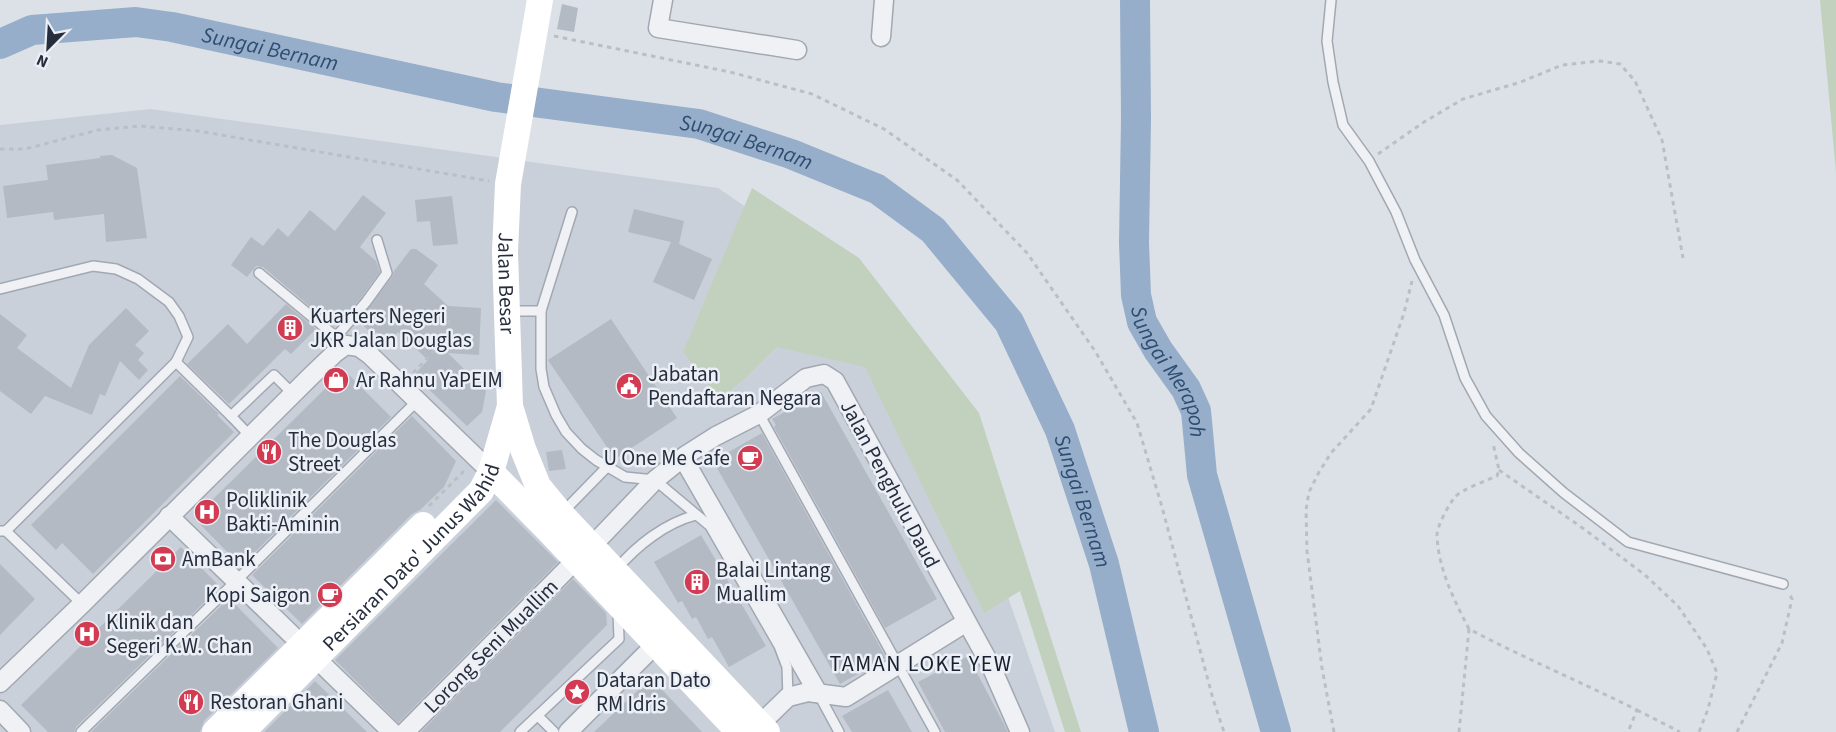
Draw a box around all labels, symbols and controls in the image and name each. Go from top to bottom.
north arrow [18,18,78,78]
water label: Sungai Bernam [199,19,341,79]
text: N [33,49,52,73]
water label: Sungai Bernam [678,107,818,178]
street label: Jalan Besar [490,232,523,335]
place label: Kuarters Negeri JKR Jalan Douglas [310,301,472,355]
water label: Sungai Merapoh [1122,303,1213,439]
building icon: Kuarters Negeri JKR Jalan Douglas [275,313,305,343]
place label: Jabatan Pendaftaran Negara [648,359,821,413]
shop icon: Ar Rahnu YaPEIM [321,365,351,395]
place label: Ar Rahnu YaPEIM [356,365,503,395]
public building icon: Jabatan Pendaftaran Negara [614,371,644,401]
street label: Jalan Penghulu Daud [833,395,947,573]
place label: The Douglas Street [288,425,397,479]
water label: Sungai Bernam [1045,430,1119,572]
restaurant icon: The Douglas Street [254,437,284,467]
place label: U One Me Cafe [603,443,730,473]
cafe icon: U One Me Cafe [735,443,765,473]
street label: Persiaran Dato' Junus Wahid [315,460,508,658]
place label: Poliklinik Bakti-Aminin [226,485,340,539]
hospital icon: Poliklinik Bakti-Aminin [192,497,222,527]
bank icon: AmBank [148,544,178,574]
place label: AmBank [182,544,256,574]
place label: Balai Lintang Muallim [716,555,831,609]
building icon: Balai Lintang Muallim [682,567,712,597]
street label: Lorong Seni Muallim [417,572,565,720]
place label: Kopi Saigon [205,580,310,610]
cafe icon: Kopi Saigon [315,580,345,610]
place label: Klinik dan Segeri K.W. Chan [106,607,252,661]
hospital icon: Klinik dan Segeri K.W. Chan [72,619,102,649]
district label: TAMAN LOKE YEW [829,648,1013,680]
place label: Dataran Dato RM Idris [596,665,711,719]
place icon: Dataran Dato RM Idris [562,677,592,707]
restaurant icon: Restoran Ghani [176,687,206,717]
place label: Restoran Ghani [210,687,343,717]

